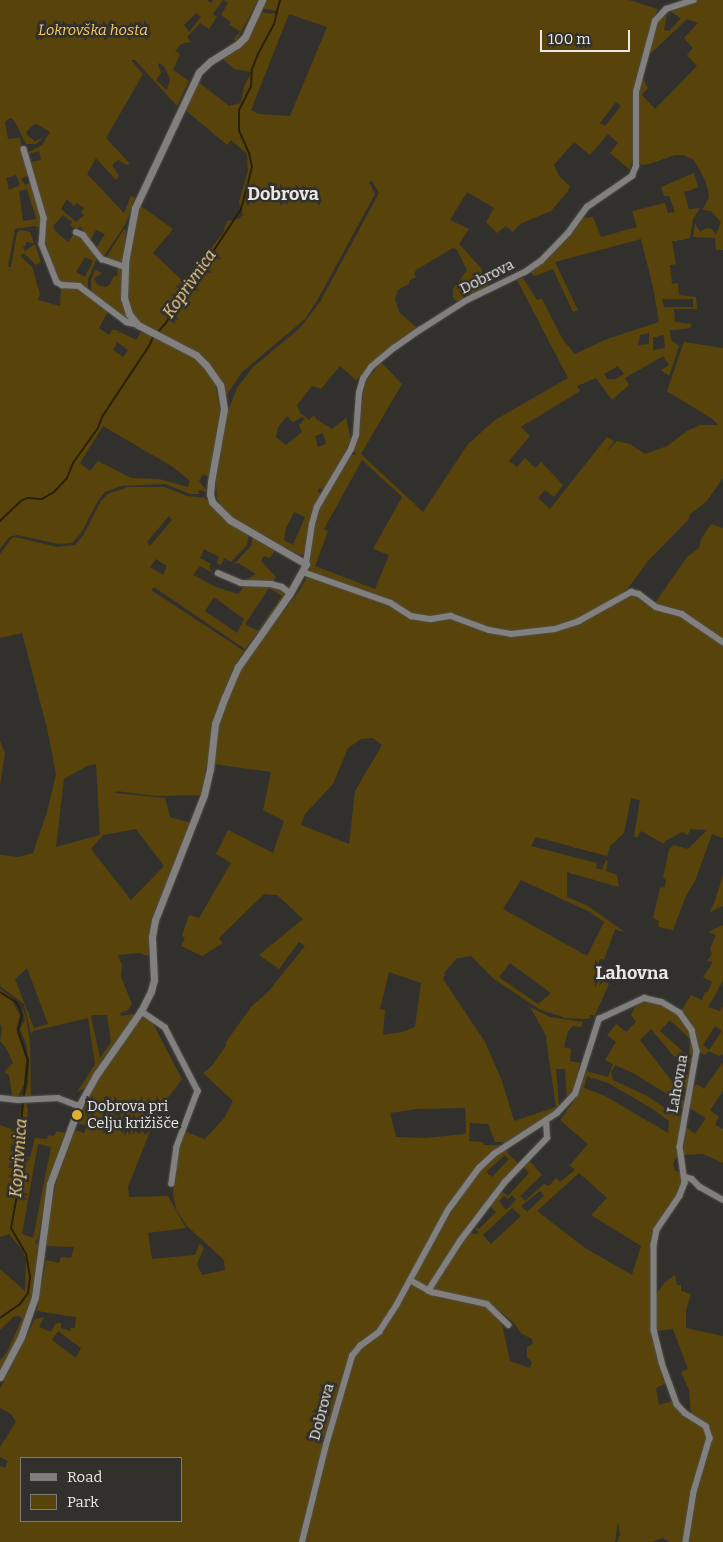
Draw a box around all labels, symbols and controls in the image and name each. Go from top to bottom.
scale bar [543,20,633,52]
park label: Lokrovška hosta [38,22,148,40]
text: 100 m [548,30,591,48]
district label: Dobrova [247,183,319,205]
water label: Koprivnica [160,246,220,322]
street label: Dobrova [457,256,517,298]
district label: Lahovna [596,962,668,984]
street label: Lahovna [664,1053,692,1115]
place label: Dobrova pri Celju križišče [87,1097,179,1132]
marker: Dobrova pri Celju križišče [71,1109,83,1121]
water label: Koprivnica [7,1118,31,1198]
street label: Dobrova [306,1381,338,1443]
legend [20,1457,182,1522]
text: Road [67,1468,102,1486]
text: Park [67,1493,99,1511]

